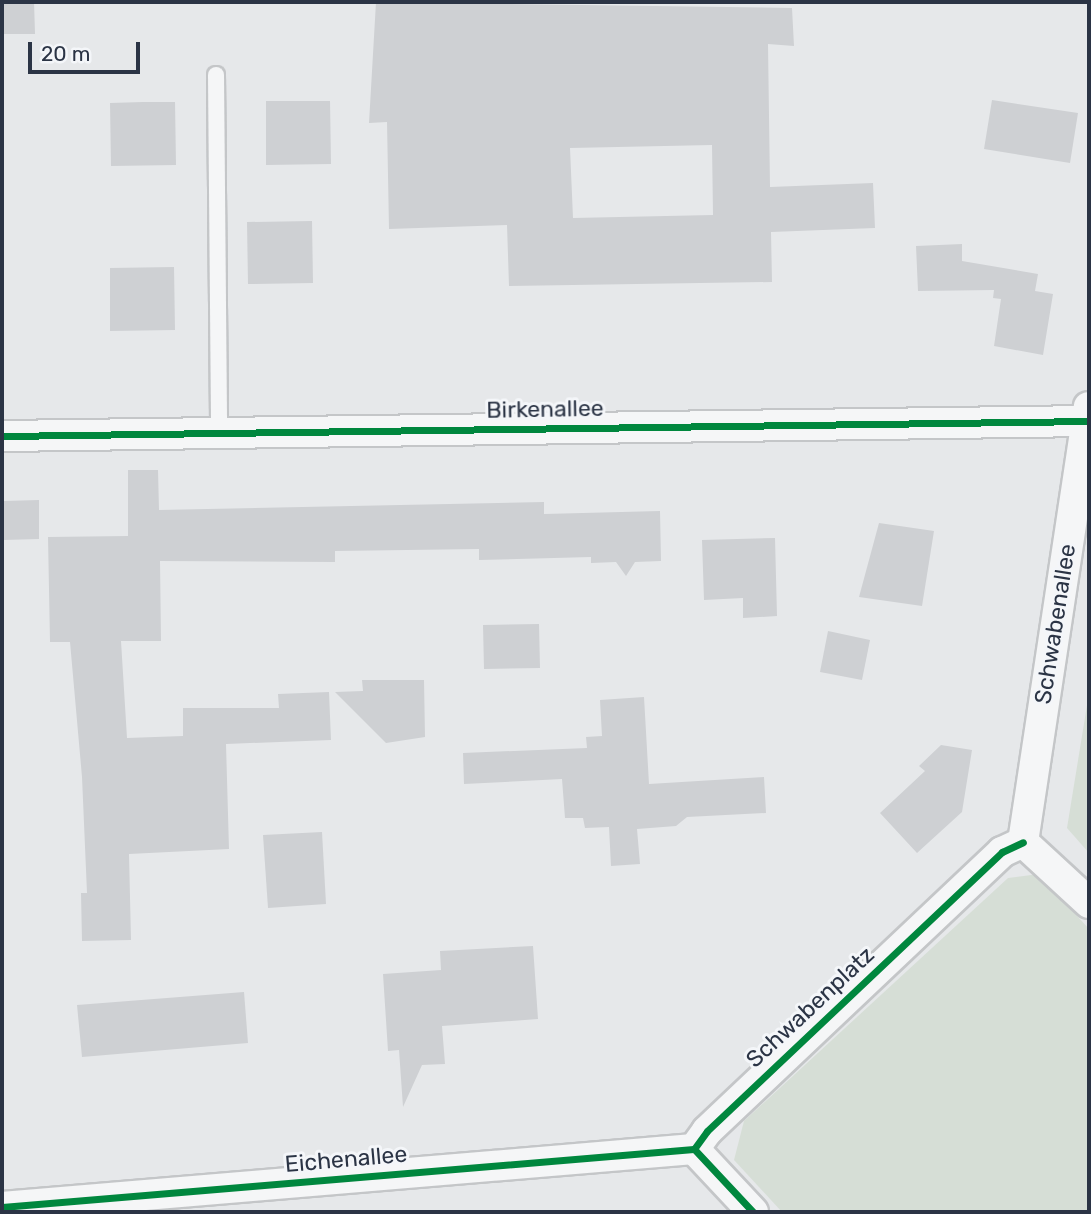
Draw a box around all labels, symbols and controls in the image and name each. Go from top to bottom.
scale bar [32,28,144,72]
text: 20 m [41,41,90,66]
street label: Birkenallee [486,394,604,424]
street label: Schwabenallee [1029,542,1081,706]
street label: Schwabenplatz [740,941,880,1073]
street label: Eichenallee [284,1140,408,1178]

